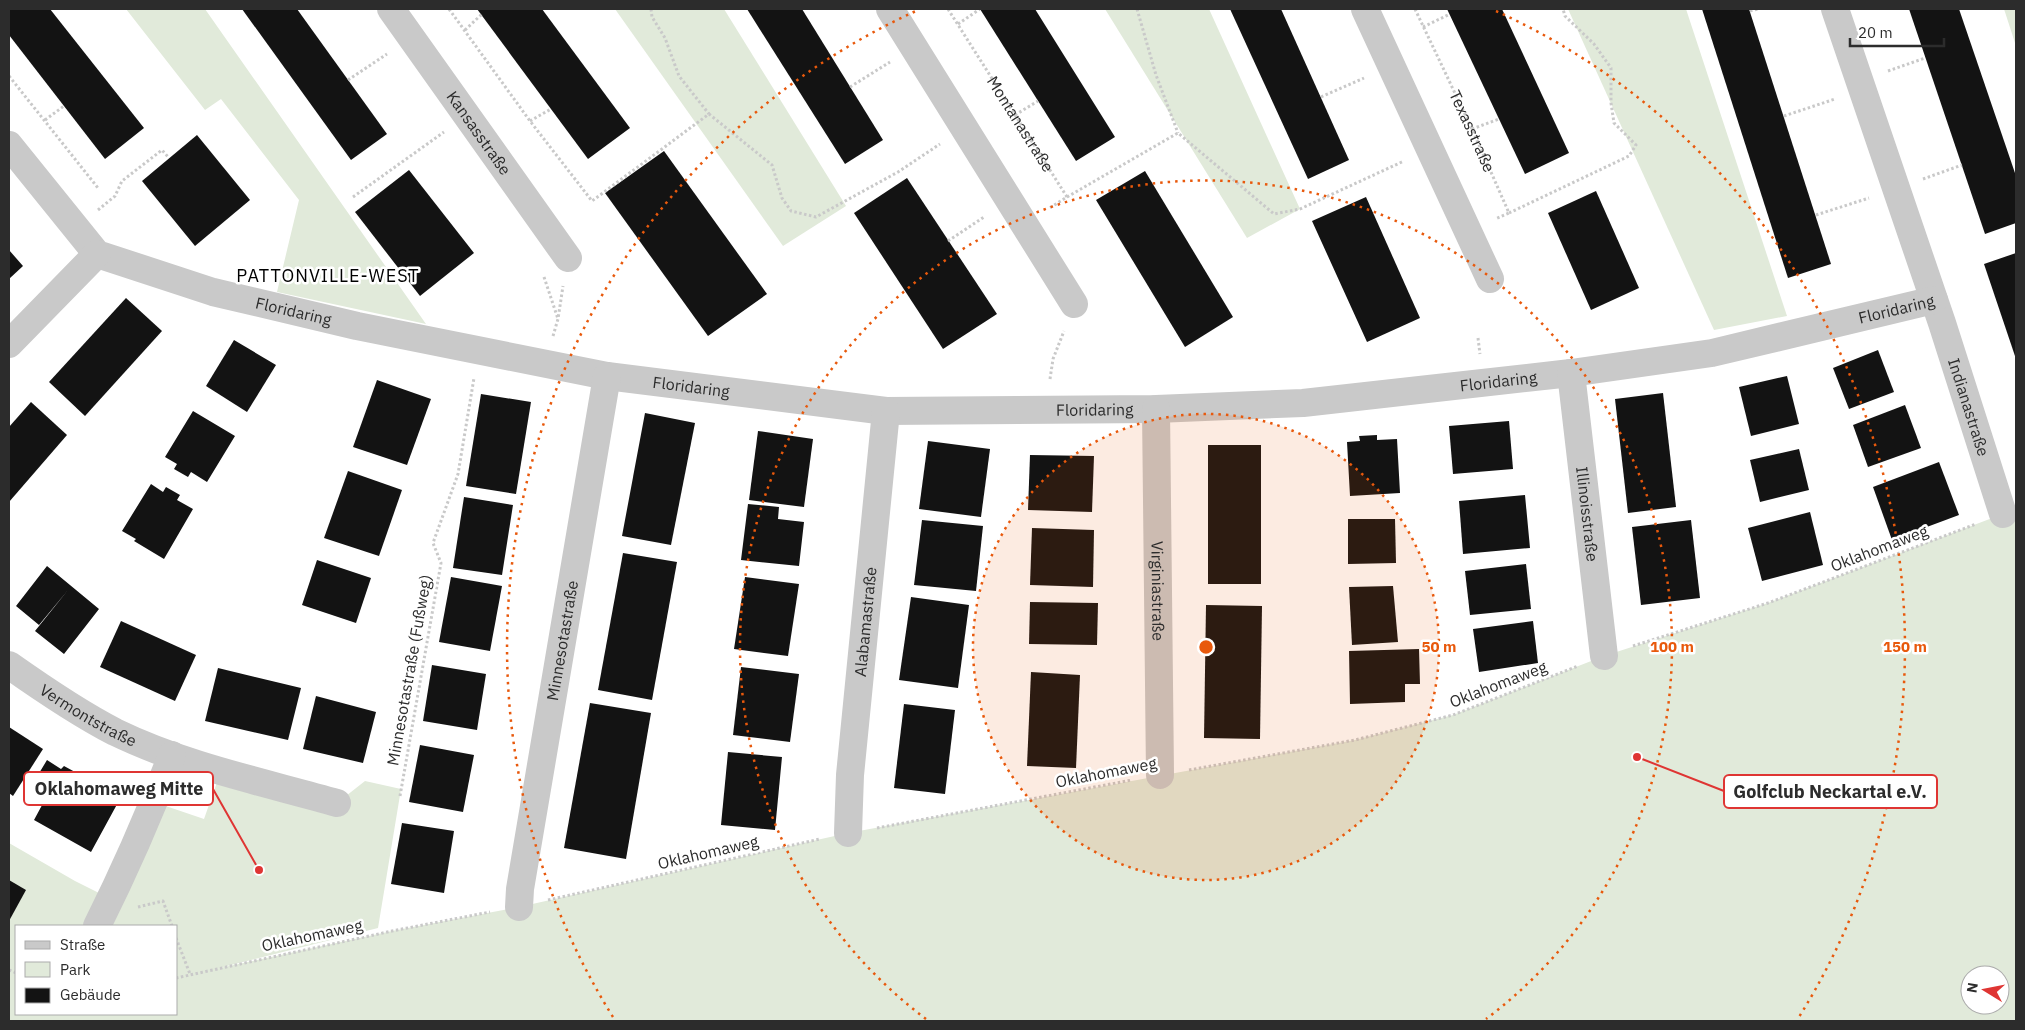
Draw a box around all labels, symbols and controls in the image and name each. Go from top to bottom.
scale bar [1850,15,1944,47]
text: 20 m [1858,23,1893,42]
street label: Montanastraße [983,72,1059,176]
street label: Kansasstraße [442,87,516,179]
street label: Texasstraße [1445,87,1500,175]
district label: PATTONVILLE-WEST [236,264,420,287]
street label: Floridaring [1856,290,1937,328]
street label: Floridaring [254,292,334,330]
street label: Indianastraße [1944,356,1994,459]
street label: Floridaring [1459,367,1539,395]
street label: Floridaring [652,372,731,401]
street label: Floridaring [1056,399,1134,420]
street label: Illinoisstraße [1572,465,1603,563]
street label: Oklahomaweg [1828,520,1931,576]
street label: Virginiastraße [1147,541,1169,641]
street label: Alabamastraße [850,566,881,678]
street label: Minnesotastraße (Fußweg) [382,573,436,767]
street label: Minnesotastraße [542,579,582,702]
text: 50 m [1422,637,1456,656]
text: 100 m [1650,637,1694,656]
text: 150 m [1883,637,1927,656]
centre of rings [1197,638,1215,656]
street label: Oklahomaweg [1447,656,1550,712]
street label: Vermontstraße [36,679,140,751]
street label: Oklahomaweg [1054,752,1159,792]
callout: Oklahomaweg Mitte [24,772,213,805]
callout: Golfclub Neckartal e.V. [1724,775,1937,808]
text: Oklahomaweg Mitte [35,777,203,800]
text: Golfclub Neckartal e.V. [1733,780,1927,803]
street label: Oklahomaweg [656,831,761,873]
street label: Oklahomaweg [260,914,365,955]
legend [15,925,178,1015]
text: Straße [60,935,105,954]
text: Park [60,960,90,979]
north arrow [1960,965,2010,1015]
text: N [1962,981,1982,994]
text: Gebäude [60,985,121,1004]

